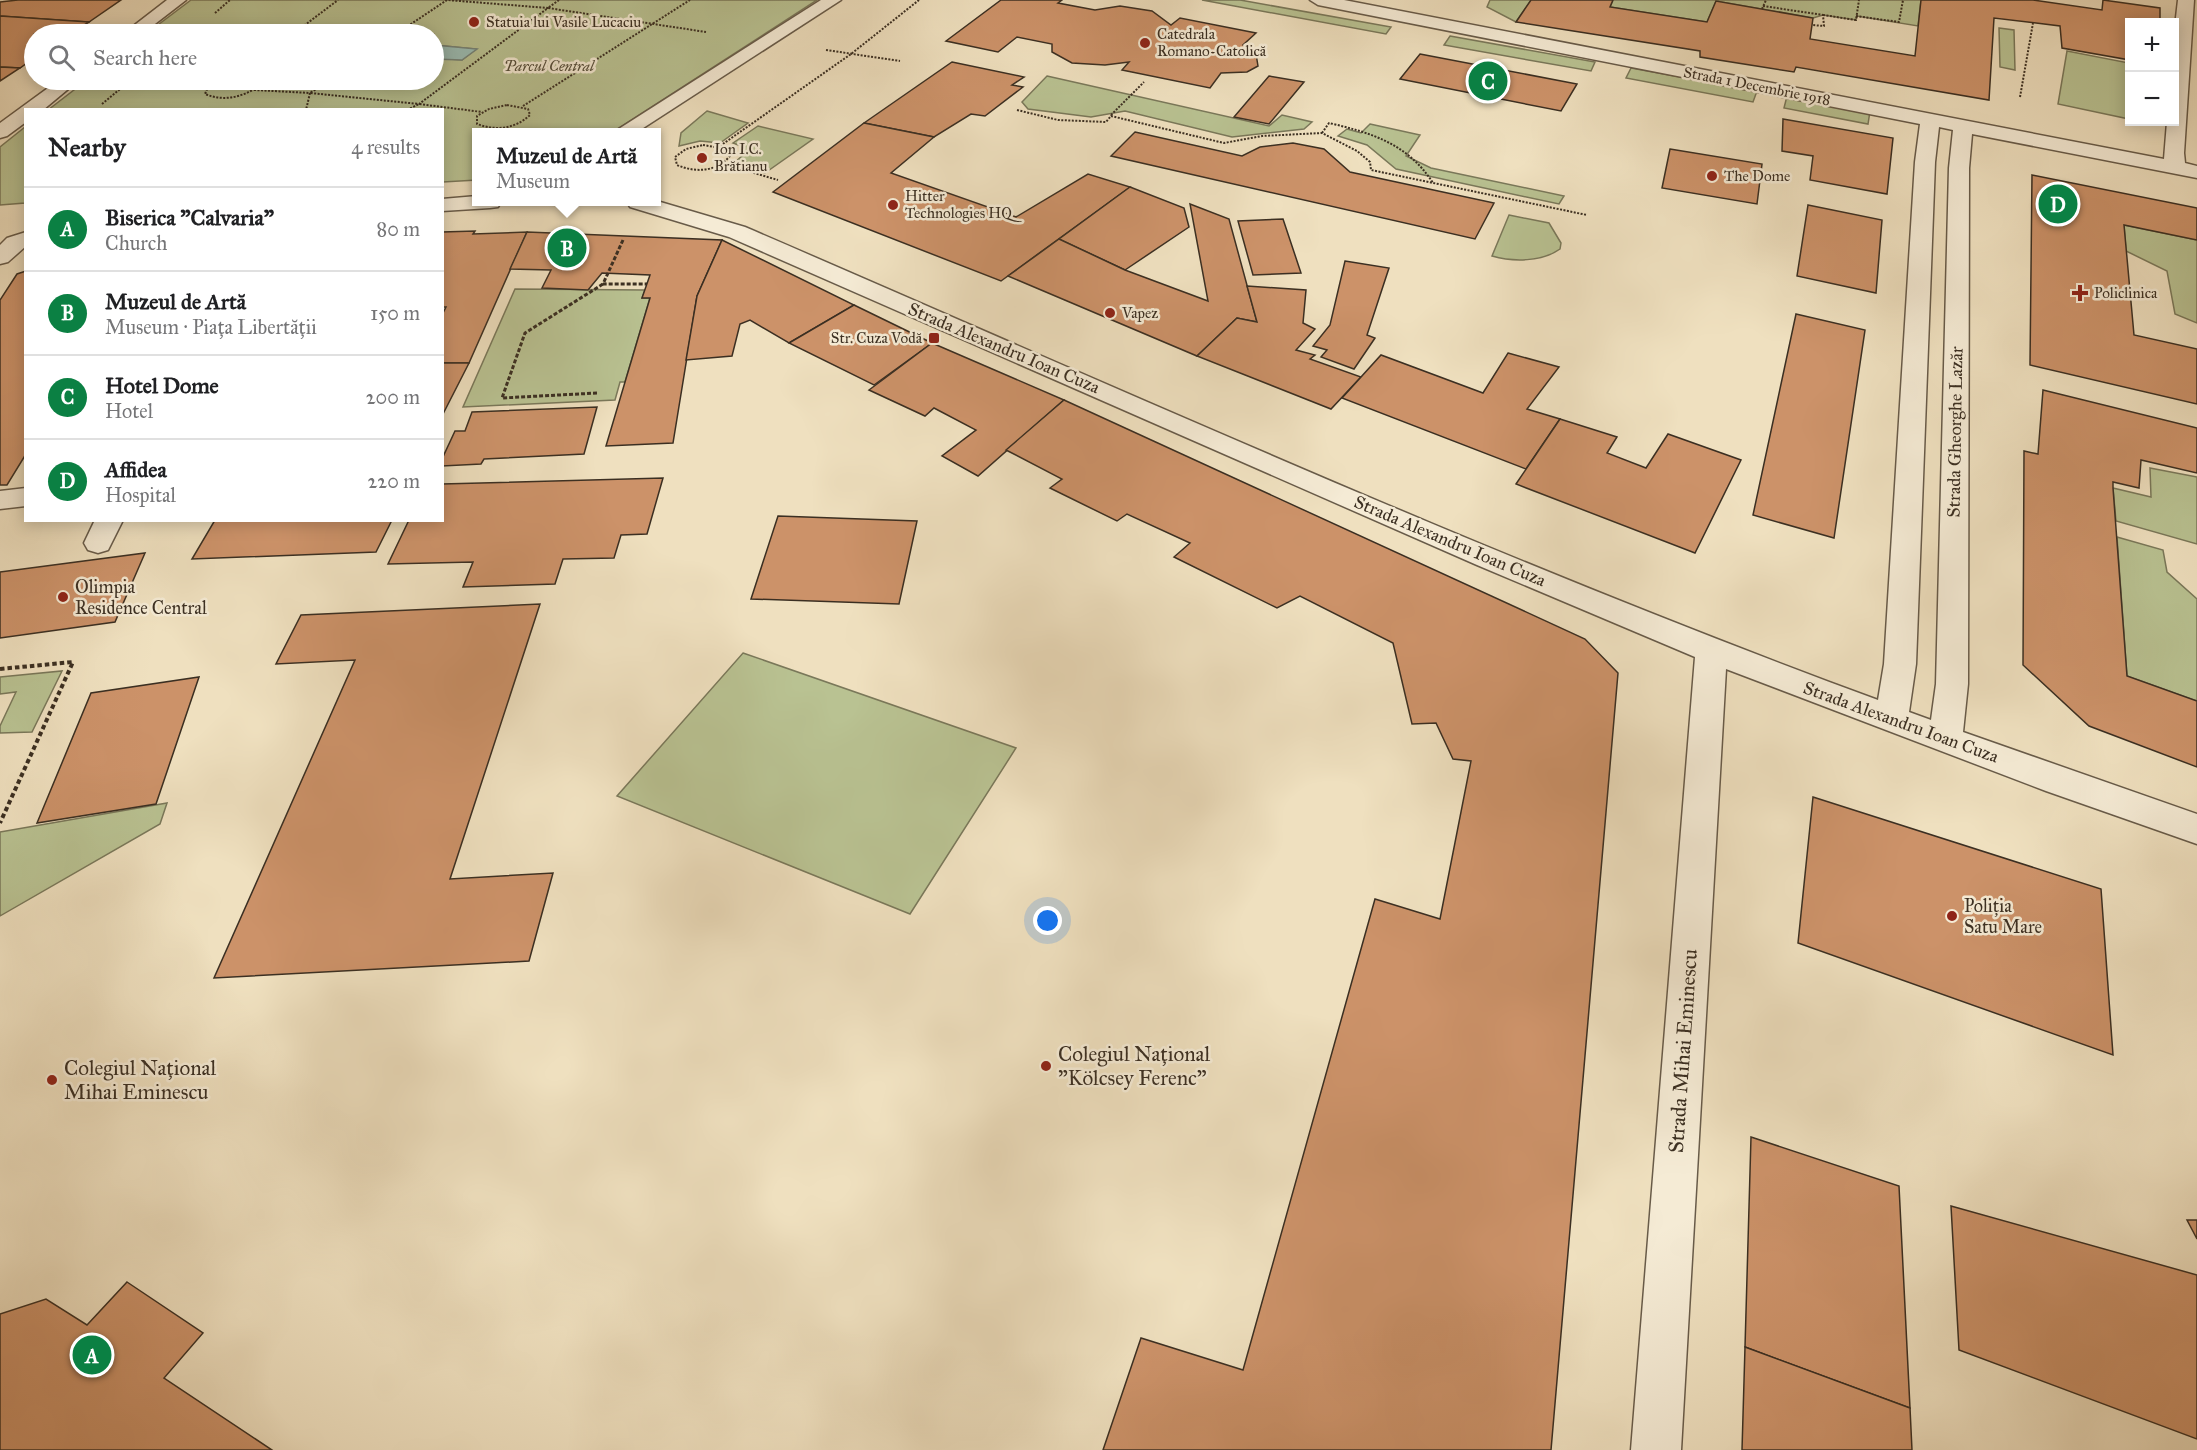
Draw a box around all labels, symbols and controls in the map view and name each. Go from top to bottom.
place label: Statuia lui Vasile Lucaciu [486,13,641,31]
marker: Statuia lui Vasile Lucaciu [467,15,481,29]
map controls [2125,18,2179,126]
button: + [2125,18,2179,72]
search box [24,24,444,90]
place label: Catedrala Romano-Catolică [1157,25,1267,60]
marker: Catedrala Romano-Catolică [1138,36,1152,50]
icon: search [45,41,78,74]
text: Search here [93,44,197,71]
park label: Parcul Central [504,57,596,75]
pin: C [1468,58,1508,104]
street label: Strada 1 Decembrie 1918 [1682,63,1832,109]
button: − [2125,72,2179,126]
popup [472,128,661,206]
text: Nearby [48,131,126,163]
text: 4 results [351,135,420,159]
place label: Ion I.C. Brătianu [714,140,768,175]
text: Muzeul de Artă [496,142,637,169]
marker: Ion I.C. Brătianu [695,151,709,165]
place label: The Dome [1724,167,1790,185]
text: Museum [496,169,570,193]
marker: The Dome [1705,169,1719,183]
pin: D [2038,182,2078,226]
place label: Hitter Technologies HQ [905,187,1022,222]
marker: Hitter Technologies HQ [886,198,900,212]
text: Biserica "Calvaria" [105,204,274,231]
text: A [61,217,74,241]
text: 80 m [377,217,420,241]
pin: B [548,226,586,270]
text: Church [105,231,167,255]
marker: Policlinica [2071,284,2089,302]
place label: Policlinica [2094,284,2158,302]
text: Muzeul de Artă [105,288,246,315]
street label: Strada Alexandru Ioan Cuza [905,298,1104,399]
text: B [61,301,74,325]
text: 150 m [370,301,420,325]
place label: Vapez [1121,304,1158,322]
marker: Vapez [1103,306,1117,320]
text: Museum · Piața Libertății [105,315,317,339]
place label: Str. Cuza Vodă [831,329,923,347]
marker: Str. Cuza Vodă [927,331,941,345]
street label: Strada Gheorghe Lazăr [1943,346,1968,518]
text: Hotel Dome [105,372,219,399]
text: C [61,385,74,409]
text: 200 m [366,385,420,409]
text: Hotel [105,399,153,423]
text: Affidea [105,456,167,483]
text: D [60,469,75,493]
text: 220 m [368,469,420,493]
text: Hospital [105,483,176,507]
street label: Strada Alexandru Ioan Cuza [1351,491,1550,592]
place label: Olimpia Residence Central [75,576,207,619]
marker: Olimpia Residence Central [56,590,70,604]
street label: Strada Alexandru Ioan Cuza [1800,676,2002,768]
place label: Poliția Satu Mare [1964,895,2042,938]
your location [1033,906,1062,935]
marker: Poliția Satu Mare [1945,909,1959,923]
street label: Strada Mihai Eminescu [1663,948,1703,1154]
place label: Colegiul Național "Kölcsey Ferenc" [1058,1041,1210,1091]
place label: Colegiul Național Mihai Eminescu [64,1055,216,1105]
marker: Colegiul Național "Kölcsey Ferenc" [1039,1059,1053,1073]
marker: Colegiul Național Mihai Eminescu [45,1073,59,1087]
pin: A [72,1332,112,1378]

